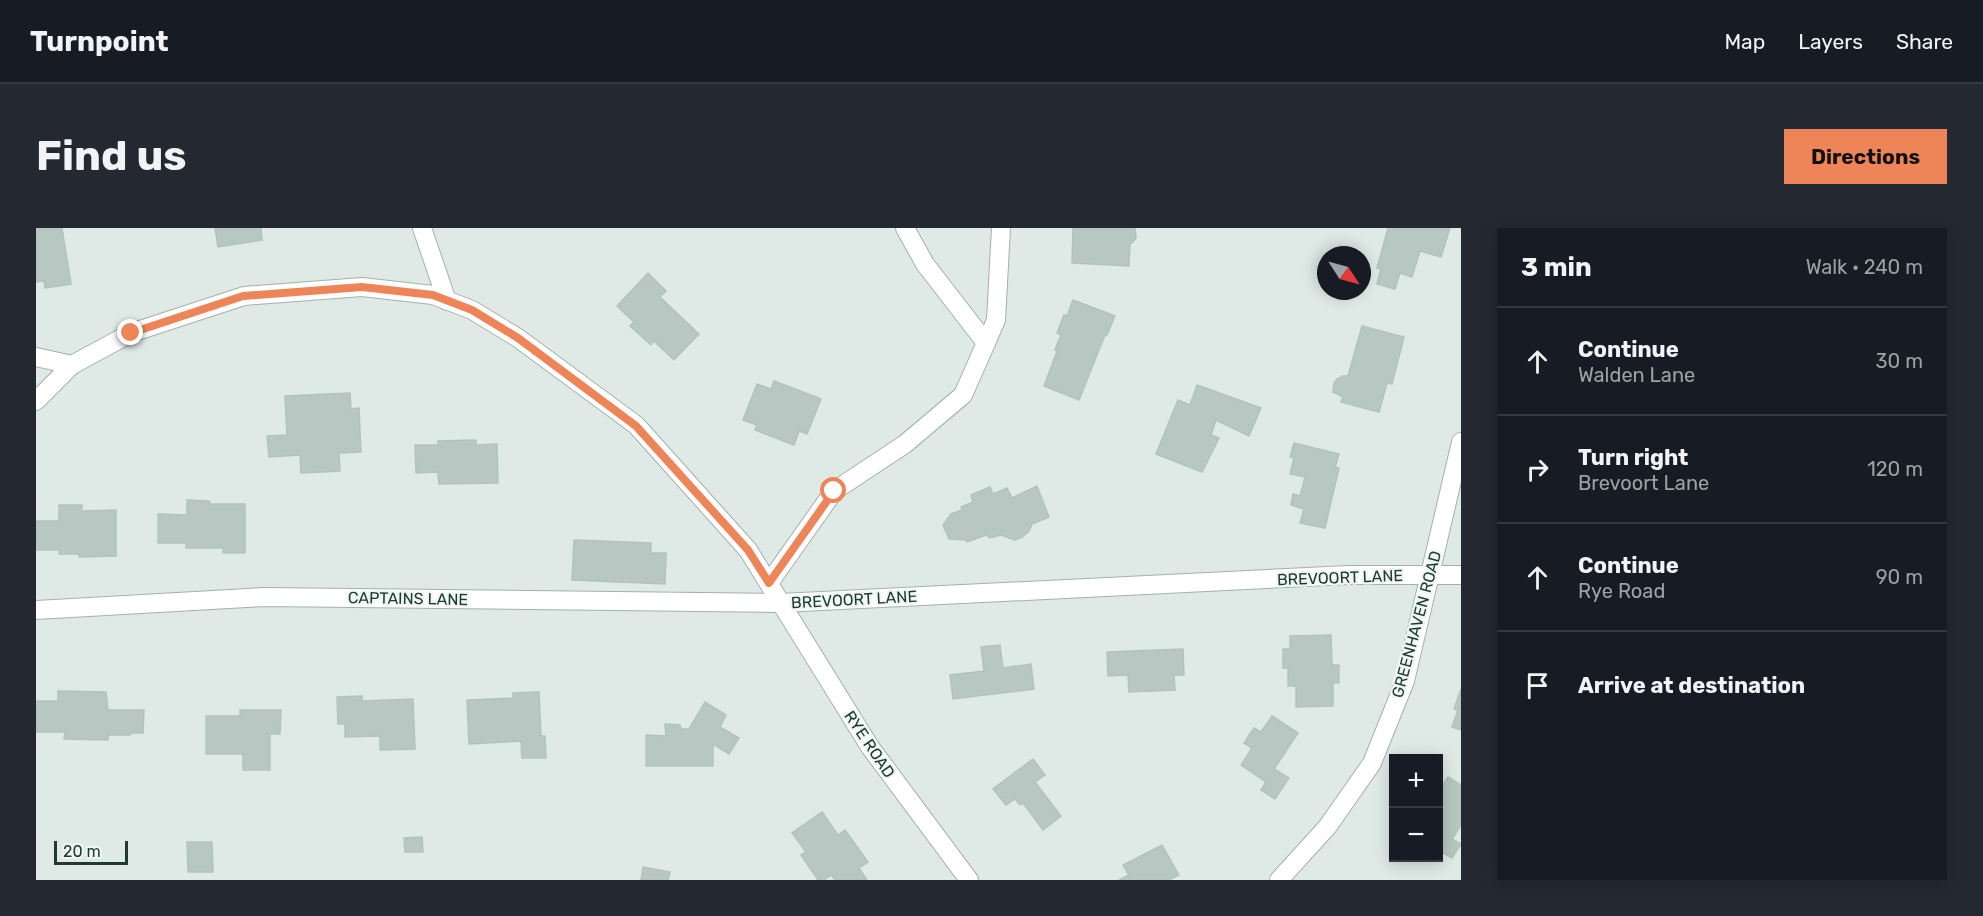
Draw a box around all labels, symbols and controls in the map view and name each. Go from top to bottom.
text: Turnpoint [30,25,169,58]
text: Map [1724,29,1765,54]
text: Layers [1798,29,1863,54]
text: Share [1896,29,1953,54]
button: Directions [1784,129,1947,184]
text: Find us [36,131,187,181]
north arrow [1317,246,1371,300]
text: 3 min [1521,252,1592,283]
text: Walk · 240 m [1806,255,1923,279]
route end [117,319,143,345]
text: Continue [1578,336,1679,363]
icon: ahead [1521,345,1554,378]
text: 30 m [1876,349,1923,373]
text: Walden Lane [1578,363,1695,387]
text: Turn right [1578,444,1688,471]
icon: right [1521,453,1554,486]
text: 120 m [1867,457,1923,481]
text: Brevoort Lane [1578,471,1709,495]
route start [820,477,846,503]
street label: GREENHAVEN ROAD [1388,549,1445,700]
text: Continue [1578,552,1679,579]
icon: ahead [1521,561,1554,594]
text: 90 m [1876,565,1923,589]
street label: BREVOORT LANE [1277,566,1403,589]
text: Rye Road [1578,579,1665,603]
street label: BREVOORT LANE [790,587,918,612]
street label: CAPTAINS LANE [348,588,468,609]
icon: arrive [1521,669,1554,702]
text: Arrive at destination [1578,672,1805,699]
street label: RYE ROAD [840,707,899,781]
map controls [1389,754,1443,862]
button: + [1389,754,1443,808]
button: − [1389,808,1443,862]
scale bar [54,838,128,866]
text: 20 m [63,842,101,861]

